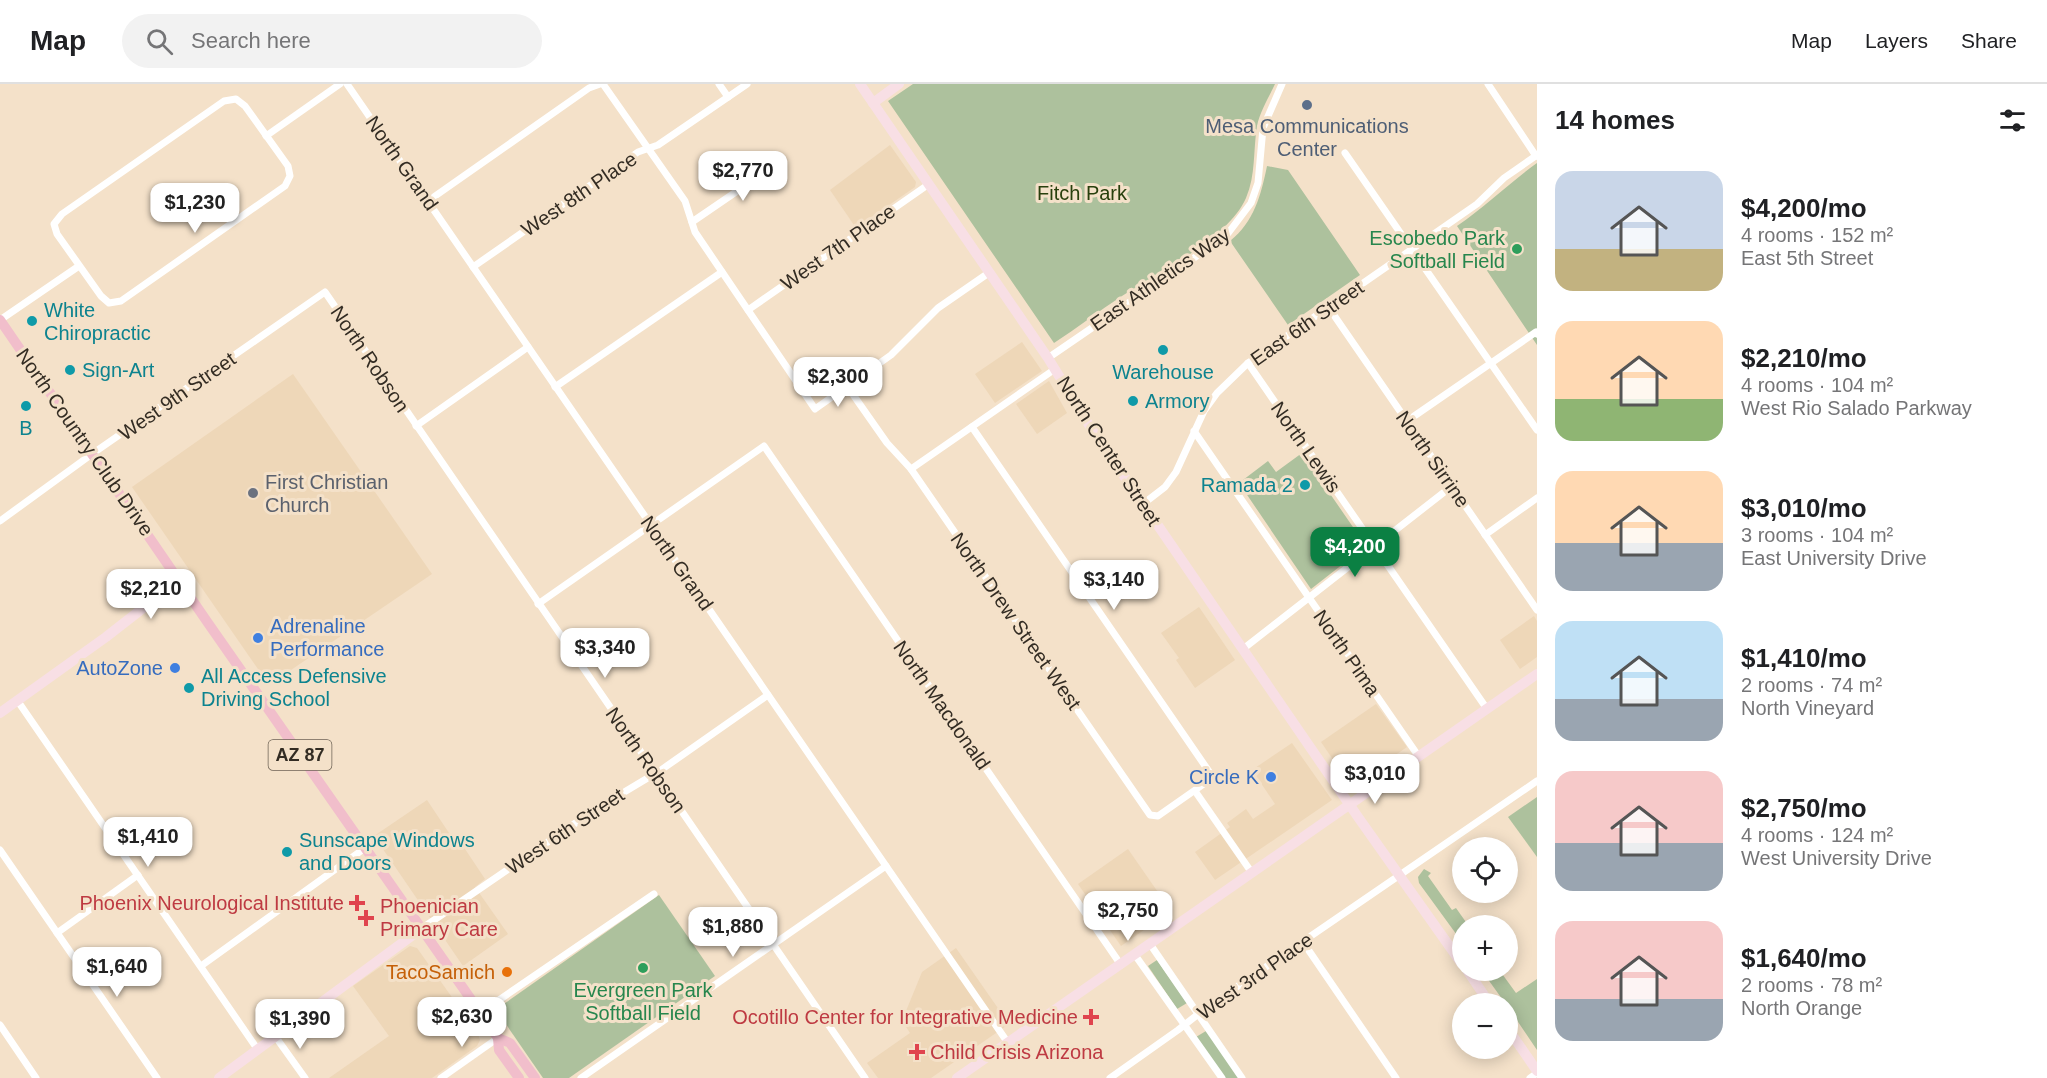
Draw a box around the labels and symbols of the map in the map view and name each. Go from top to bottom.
marker: Mesa Communications Center [1300,98,1314,112]
street label: North Grand [361,112,443,214]
place label: Mesa Communications Center [1205,115,1409,160]
street label: West 8th Place [517,147,641,241]
pin: $2,770 [694,151,792,202]
park label: Fitch Park [1037,182,1128,204]
pin: $1,230 [146,183,244,234]
street label: West 7th Place [777,200,899,294]
street label: East Athletics Way [1086,223,1234,335]
place label: Escobedo Park Softball Field [1369,227,1506,272]
marker: Escobedo Park Softball Field [1510,242,1524,256]
street label: East 6th Street [1247,276,1368,370]
place label: White Chiropractic [44,299,151,344]
street label: North Robson [326,302,414,416]
marker: White Chiropractic [25,314,39,328]
marker: Warehouse [1156,343,1170,357]
street label: North Country Club Drive [12,344,158,540]
street label: West 9th Street [114,347,240,444]
pin: $2,300 [789,357,887,408]
place label: Sign-Art [82,359,155,381]
place label: Warehouse [1112,361,1214,383]
marker: Sign-Art [63,363,77,377]
street label: North Center Street [1053,372,1166,530]
place label: Armory [1145,390,1209,412]
marker: Armory [1126,394,1140,408]
street label: North Lewis [1267,397,1345,497]
marker: B [19,399,33,413]
street label: North Sirrine [1392,407,1474,511]
place label: B [19,417,33,439]
place label: First Christian Church [265,471,388,516]
place label: Ramada 2 [1201,474,1293,496]
marker: Ramada 2 [1298,478,1312,492]
marker: First Christian Church [246,486,260,500]
street label: North Grand [636,512,718,614]
pin: $4,200 [1306,527,1404,578]
street label: North Drew Street West [947,528,1086,714]
pin: $3,140 [1065,560,1163,611]
pin: $2,210 [102,569,200,620]
street label: North Pima [1309,606,1385,701]
place label: Adrenaline Performance [270,615,385,660]
pin: $3,340 [556,628,654,679]
marker: Adrenaline Performance [251,631,265,645]
street label: North Macdonald [889,636,995,774]
place label: AutoZone [76,657,163,679]
marker: AutoZone [168,661,182,675]
place label: All Access Defensive Driving School [201,665,387,710]
marker: All Access Defensive Driving School [182,681,196,695]
street label: North Robson [602,703,690,817]
road number: AZ 87 [268,740,332,770]
pin: $3,010 [1326,754,1424,805]
place label: Circle K [1189,766,1260,788]
marker: Circle K [1264,770,1278,784]
street label: West 6th Street [502,783,628,879]
pin: $1,410 [99,817,197,868]
place label: Sunscape Windows and Doors [299,829,475,874]
marker: Sunscape Windows and Doors [280,845,294,859]
pin: $2,750 [1079,891,1177,942]
place label: Phoenix Neurological Institute [79,892,344,914]
marker: Phoenix Neurological Institute [348,894,366,912]
place label: Phoenician Primary Care [380,895,498,940]
pin: $1,880 [684,907,782,958]
marker: Phoenician Primary Care [357,909,375,927]
street label: West 3rd Place [1193,928,1317,1024]
pin: $1,640 [68,947,166,998]
place label: TacoSamich [386,961,495,983]
marker: Evergreen Park Softball Field [636,961,650,975]
marker: TacoSamich [500,965,514,979]
place label: Evergreen Park Softball Field [574,979,713,1024]
pin: $2,630 [413,997,511,1048]
pin: $1,390 [251,999,349,1050]
place label: Ocotillo Center for Integrative Medicine [732,1006,1078,1028]
marker: Ocotillo Center for Integrative Medicine [1082,1008,1100,1026]
place label: Child Crisis Arizona [930,1041,1104,1063]
marker: Child Crisis Arizona [908,1043,926,1061]

